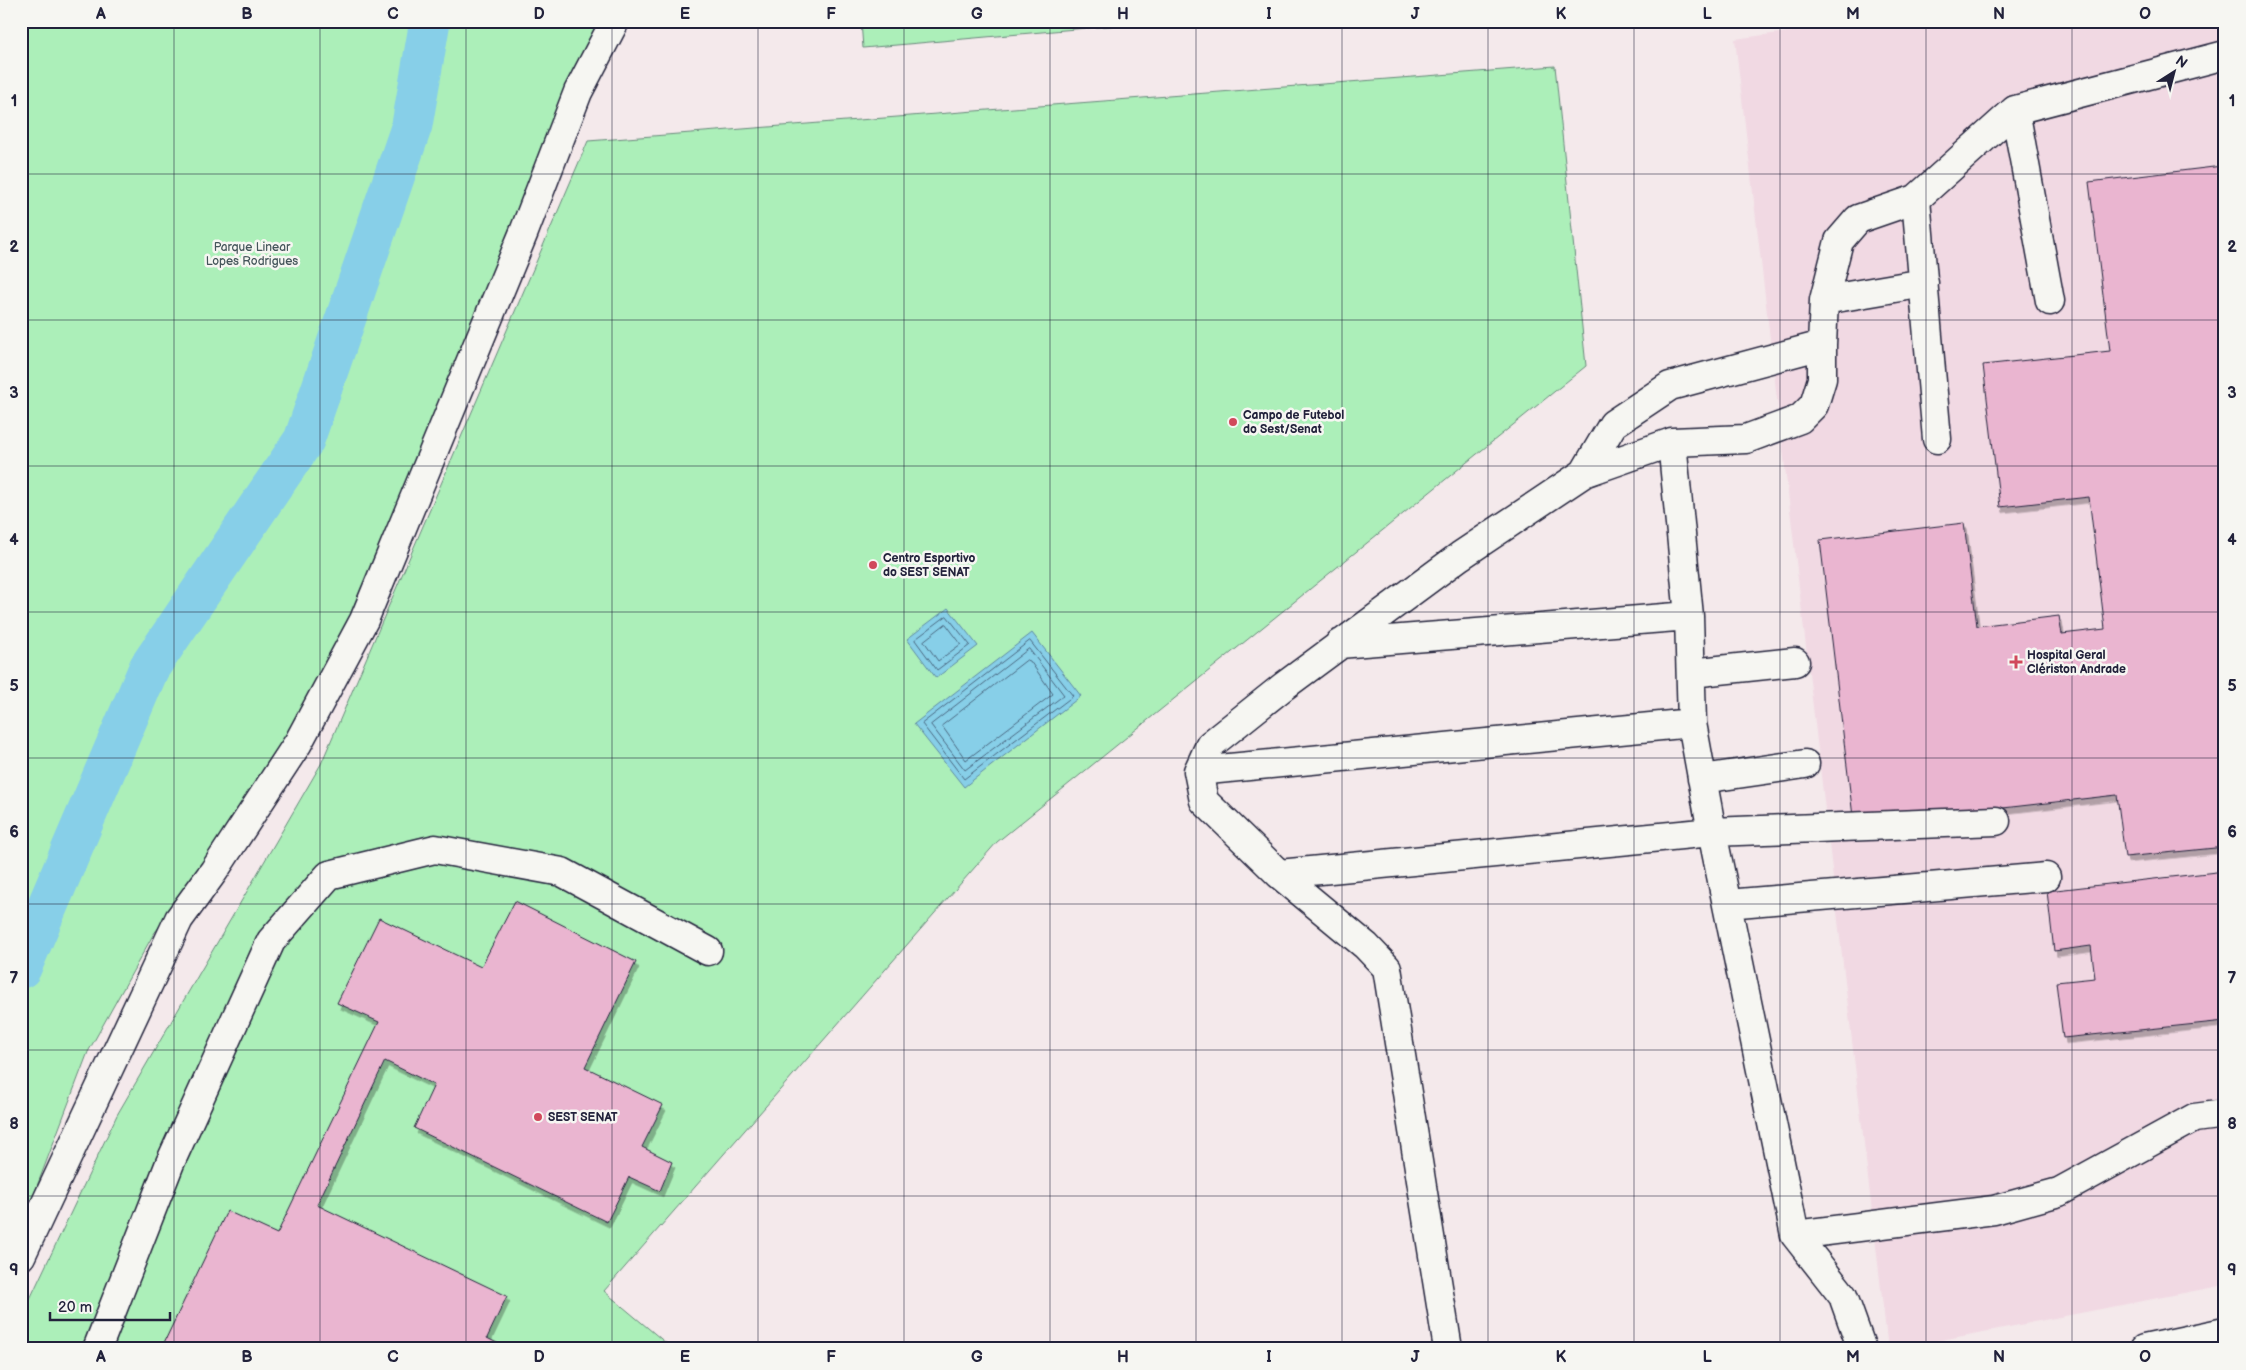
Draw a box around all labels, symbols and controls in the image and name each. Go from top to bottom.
text: A [95,5,106,24]
text: B [241,5,253,24]
text: C [387,5,399,24]
text: D [533,5,545,24]
text: E [680,5,690,24]
text: F [826,5,836,24]
text: G [971,5,983,24]
text: H [1117,5,1129,24]
text: I [1266,5,1272,24]
text: J [1411,5,1420,24]
text: K [1556,5,1567,24]
text: L [1702,5,1712,24]
text: M [1846,5,1860,24]
text: N [1993,5,2005,24]
text: O [2139,5,2151,24]
north arrow [2148,48,2198,98]
text: N [2172,52,2191,72]
text: 1 [11,92,17,111]
text: 1 [2229,92,2235,111]
text: 2 [9,238,19,257]
text: 2 [2227,238,2237,257]
park label: Parque Linear Lopes Rodrigues [206,240,298,269]
text: 3 [9,384,19,403]
text: 3 [2227,384,2237,403]
place label: Campo de Futebol do Sest/Senat [1243,408,1344,437]
marker: Campo de Futebol do Sest/Senat [1227,416,1239,428]
text: 4 [9,531,19,550]
text: 4 [2227,531,2237,550]
place label: Centro Esportivo do SEST SENAT [883,551,976,580]
marker: Centro Esportivo do SEST SENAT [867,559,879,571]
place label: Hospital Geral Clériston Andrade [2027,648,2126,677]
marker: Hospital Geral Clériston Andrade [2009,655,2023,669]
text: 5 [9,677,19,696]
text: 5 [2227,677,2237,696]
text: 6 [9,823,19,842]
text: 6 [2227,823,2237,842]
text: 7 [10,969,19,988]
text: 7 [2228,969,2237,988]
place label: SEST SENAT [548,1110,618,1125]
marker: SEST SENAT [532,1111,544,1123]
text: 8 [9,1115,19,1134]
text: 8 [2227,1115,2237,1134]
text: 9 [9,1261,19,1280]
text: 9 [2227,1261,2237,1280]
scale bar [50,1290,170,1322]
text: 20 m [58,1298,92,1317]
text: A [95,1348,106,1367]
text: B [241,1348,253,1367]
text: C [387,1348,399,1367]
text: D [533,1348,545,1367]
text: E [680,1348,690,1367]
text: F [826,1348,836,1367]
text: G [971,1348,983,1367]
text: H [1117,1348,1129,1367]
text: I [1266,1348,1272,1367]
text: J [1411,1348,1420,1367]
text: K [1556,1348,1567,1367]
text: L [1702,1348,1712,1367]
text: M [1846,1348,1860,1367]
text: N [1993,1348,2005,1367]
text: O [2139,1348,2151,1367]

